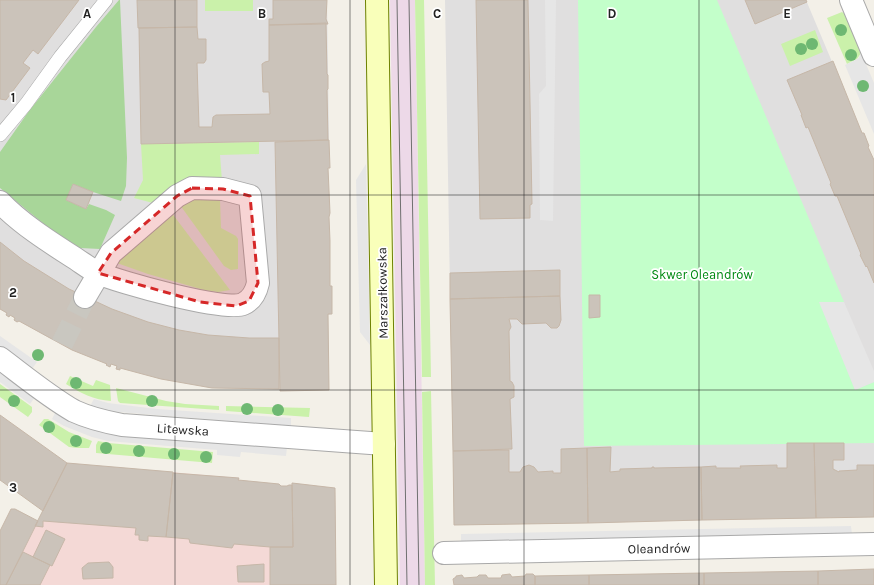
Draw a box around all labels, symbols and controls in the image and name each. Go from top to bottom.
text: A [83,6,91,21]
text: B [258,6,266,21]
text: C [433,6,441,21]
text: D [608,6,617,21]
text: E [783,6,791,21]
text: 1 [11,90,15,105]
street label: Marszałkowska [374,247,391,339]
park label: Skwer Oleandrów [651,267,753,282]
text: 2 [9,285,17,300]
street label: Litewska [156,420,210,439]
text: 3 [9,480,17,495]
street label: Oleandrów [628,540,691,557]

